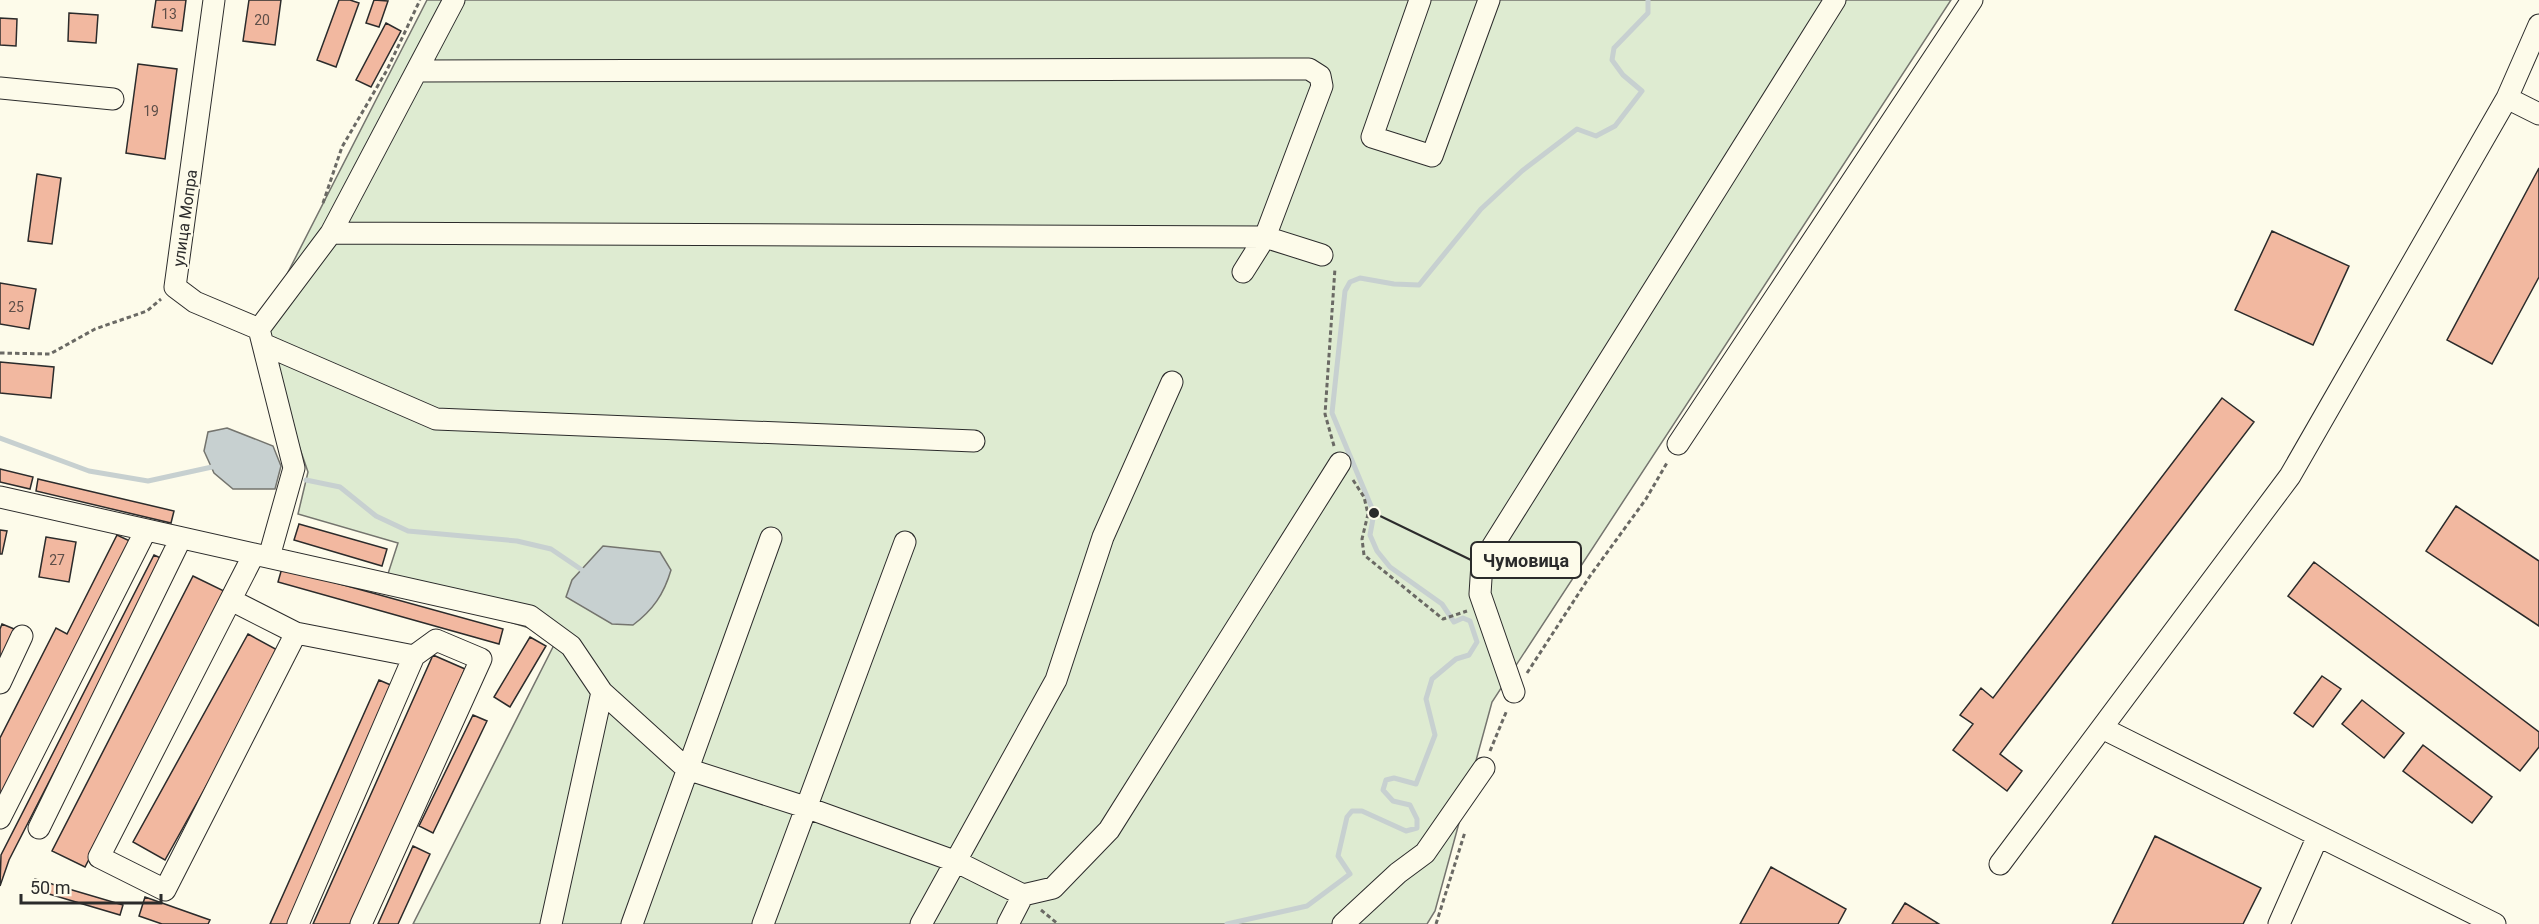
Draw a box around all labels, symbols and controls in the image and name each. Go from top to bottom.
house number: 13 [161,6,177,22]
house number: 20 [254,12,270,28]
house number: 19 [143,103,159,119]
street label: улица Мопра [169,168,201,268]
house number: 25 [8,299,24,315]
callout: Чумовица [1471,542,1581,578]
text: Чумовица [1483,550,1570,571]
house number: 27 [49,552,65,568]
scale bar [21,867,160,905]
text: 50 m [30,877,70,898]

